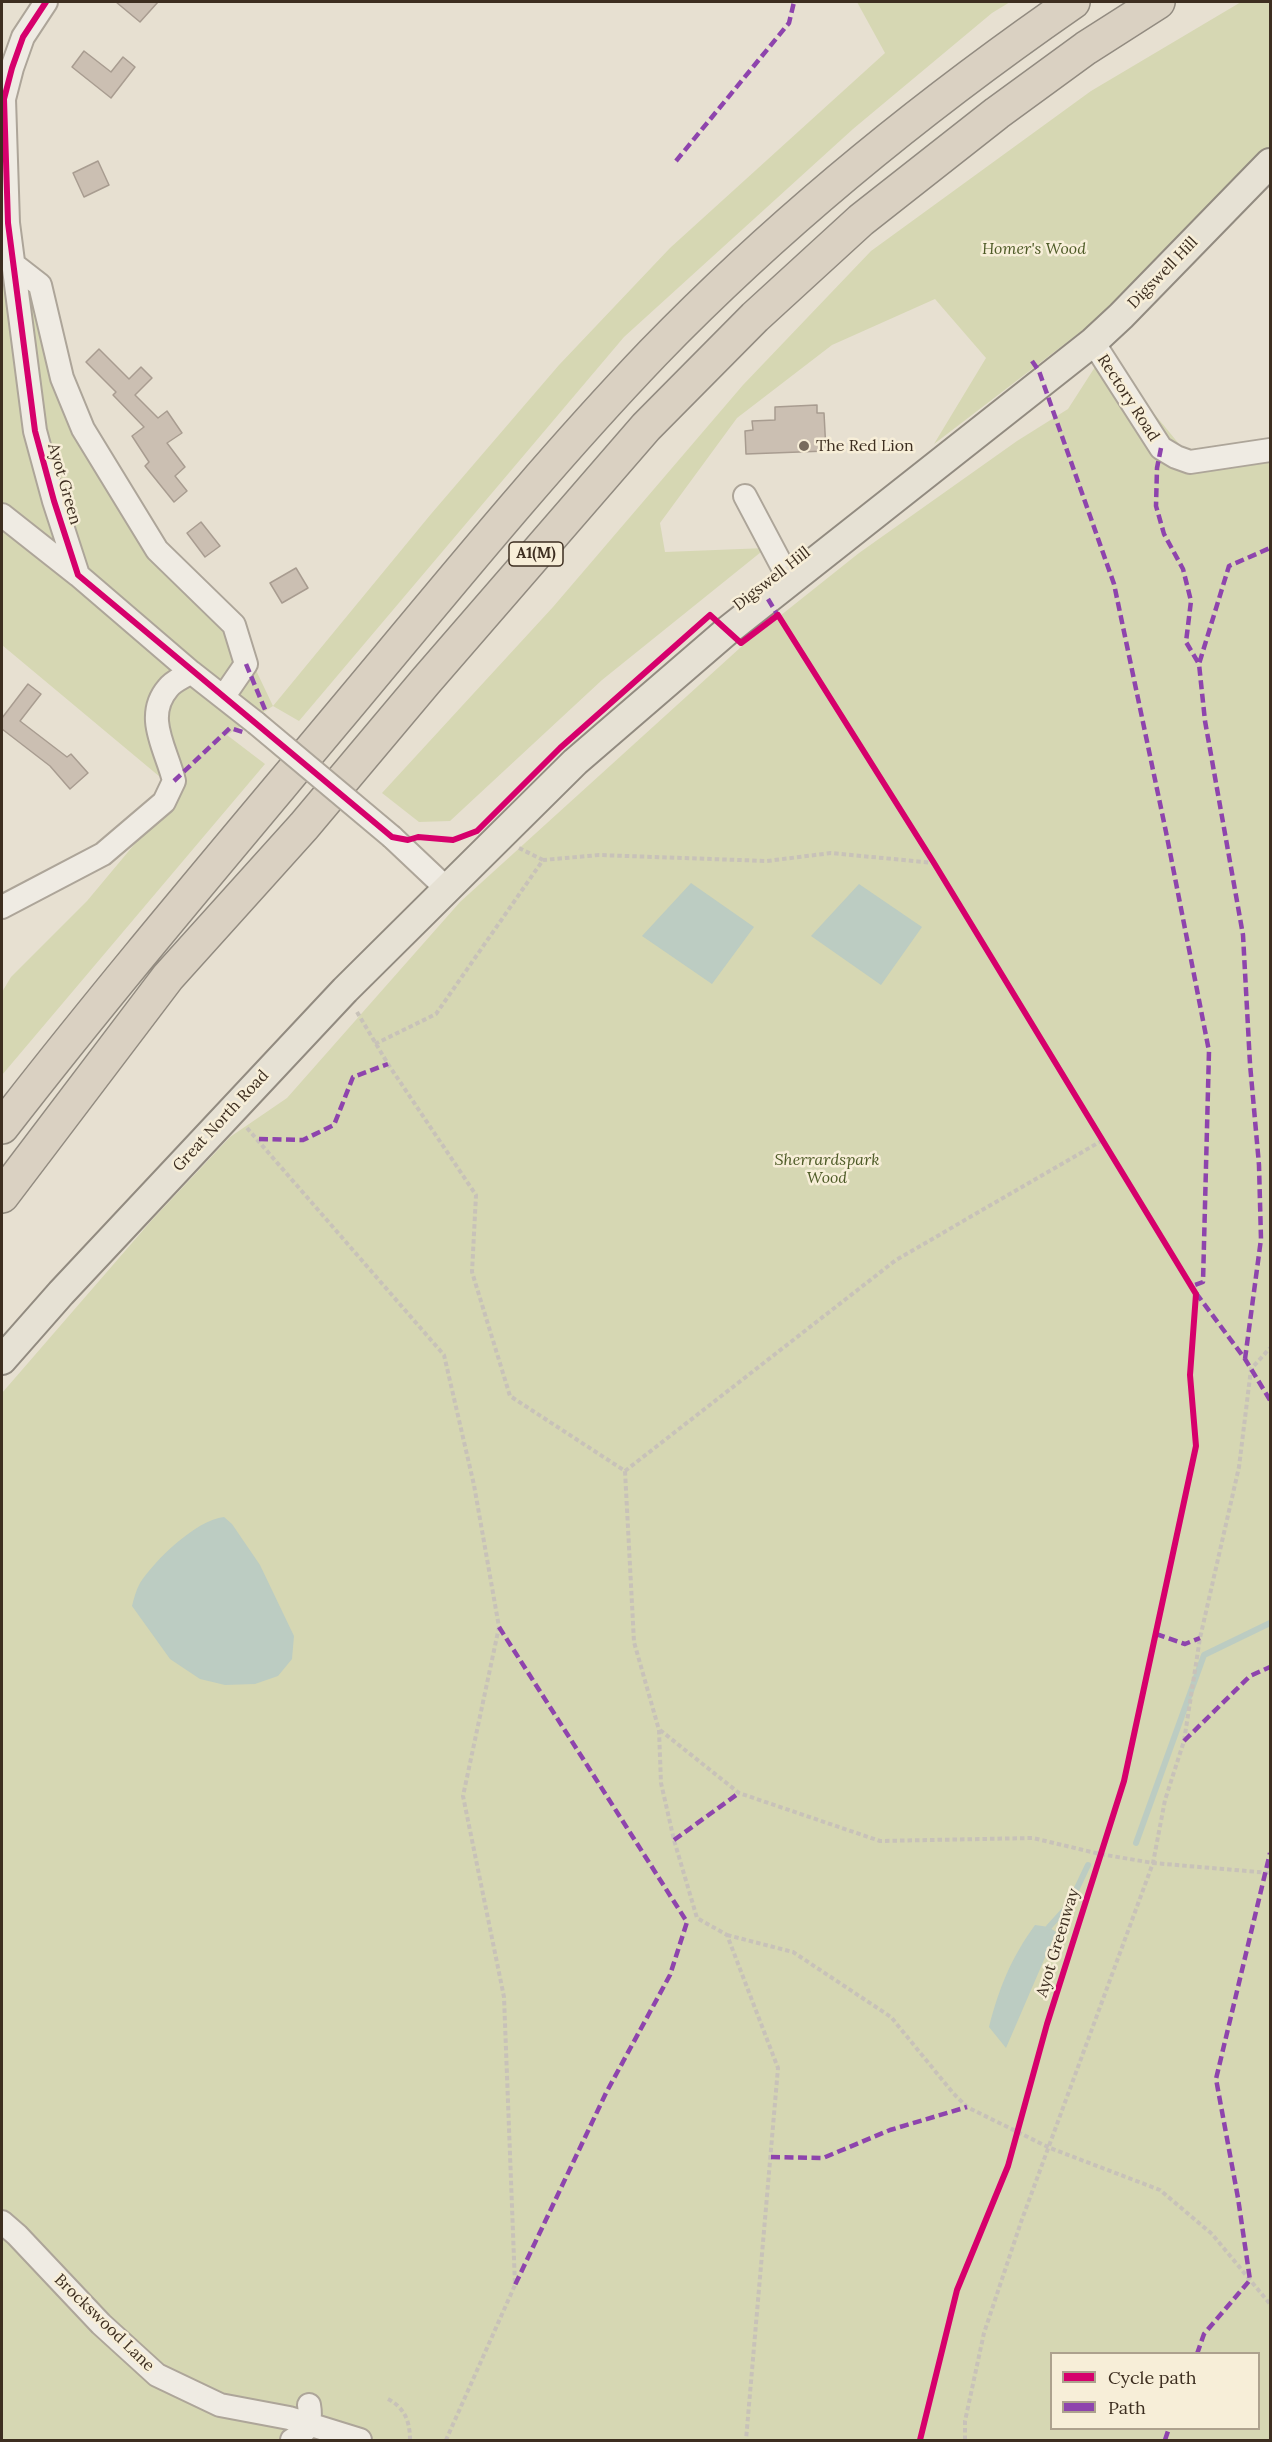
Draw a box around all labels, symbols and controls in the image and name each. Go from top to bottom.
street label: Digswell Hill [1124,233,1202,313]
park label: Homer's Wood [982,239,1086,259]
street label: Rectory Road [1093,351,1163,445]
place label: The Red Lion [816,436,914,456]
marker: The Red Lion [797,439,811,453]
street label: Ayot Green [43,441,85,527]
road number: A1(M) [509,542,563,566]
street label: Digswell Hill [730,543,814,615]
street label: Great North Road [169,1066,273,1176]
park label: Sherrardspark Wood [774,1150,880,1188]
street label: Ayot Greenway [1032,1886,1084,2000]
street label: Brockswood Lane [50,2270,158,2376]
legend [1050,2352,1260,2430]
text: Cycle path [1108,2366,1197,2389]
text: Path [1108,2396,1146,2419]

